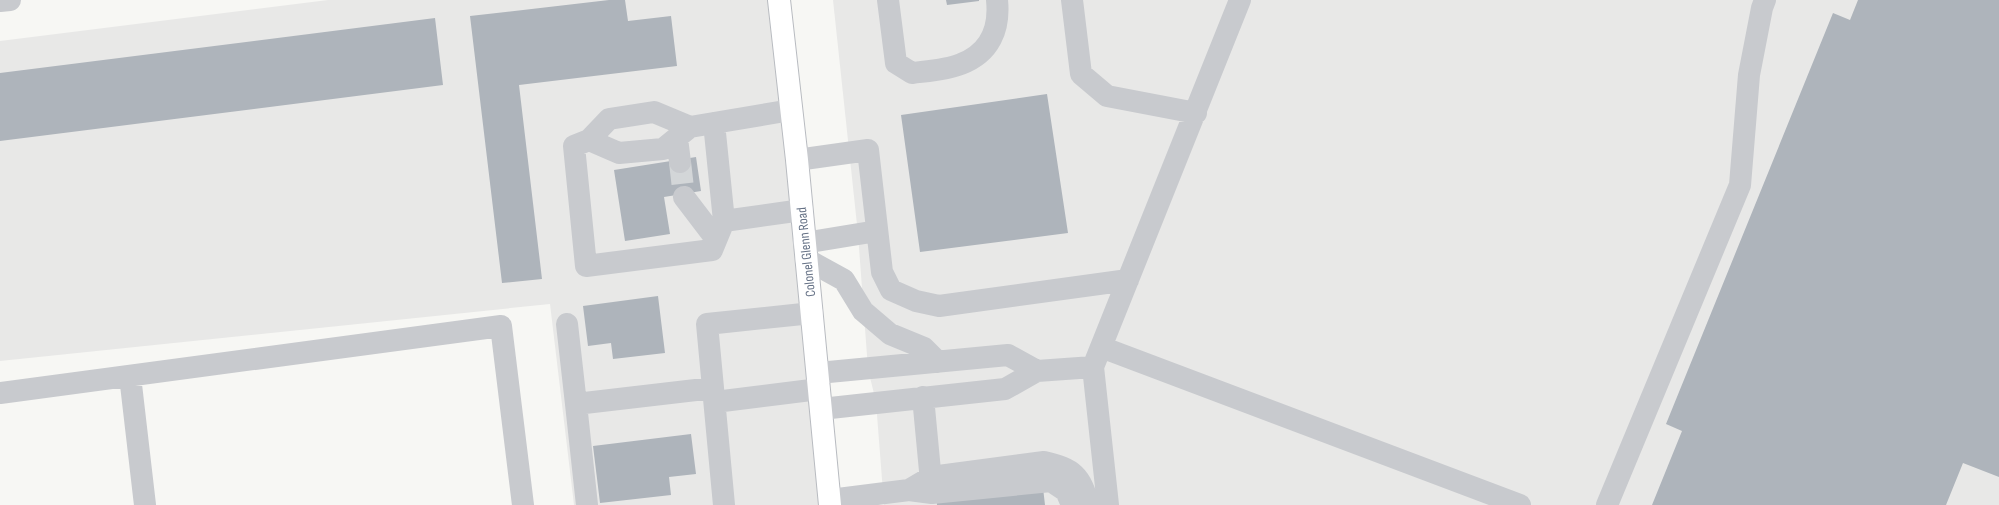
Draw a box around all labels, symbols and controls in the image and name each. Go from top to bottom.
street label: Colonel Glenn Road [793,206,819,298]

